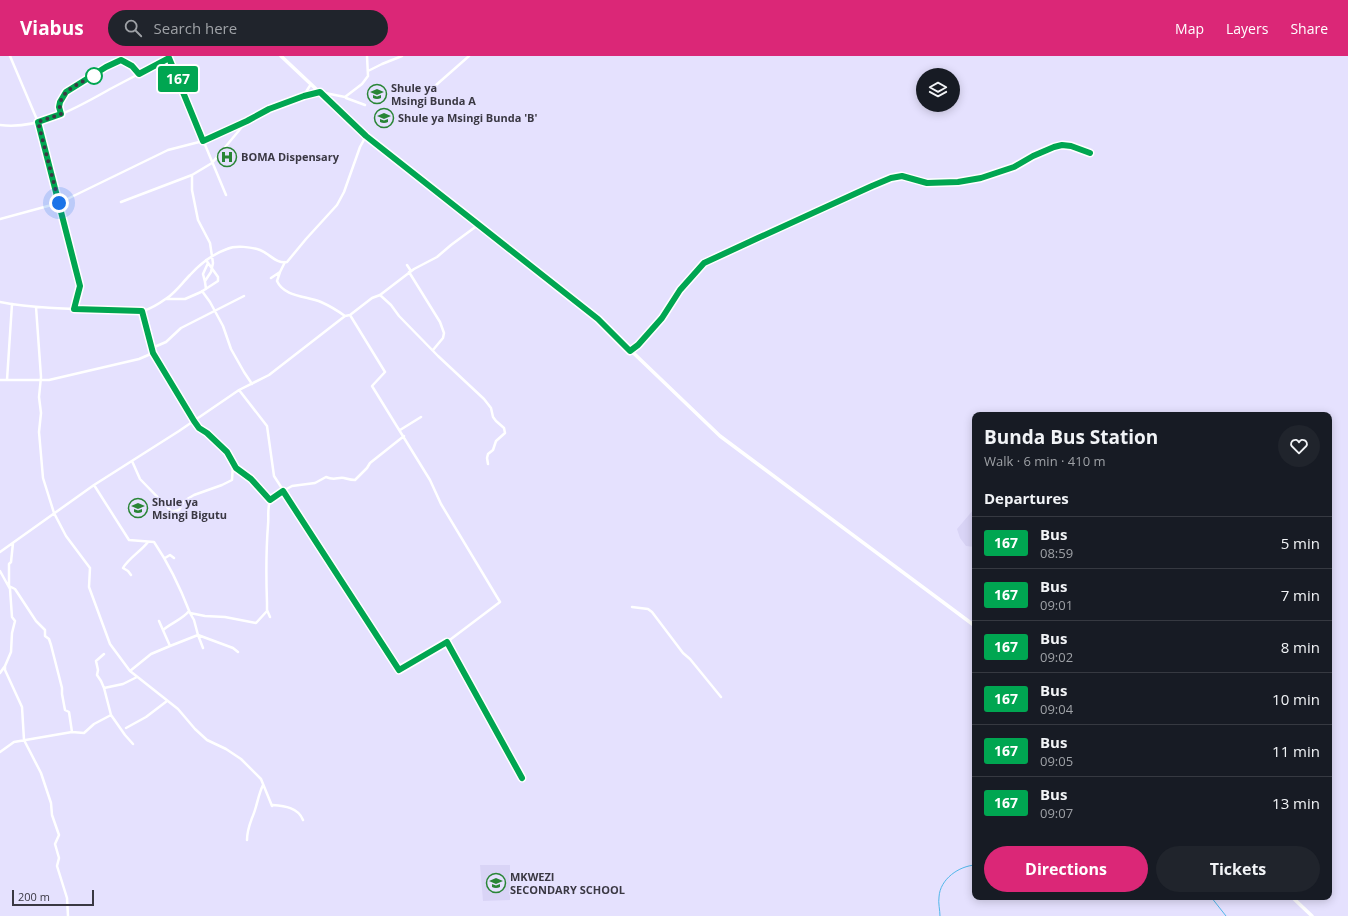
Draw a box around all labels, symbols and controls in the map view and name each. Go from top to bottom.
search box [108,10,388,46]
text: Viabus [20,15,84,41]
icon: search [122,17,144,39]
text: Search here [154,18,237,38]
text: Map [1175,19,1204,38]
text: Layers [1226,19,1268,38]
text: Share [1290,19,1328,38]
line badge: 167 [155,66,201,92]
unlabelled marker [85,67,103,85]
map controls [916,68,960,112]
button: layers [916,68,960,112]
text: 167 [166,69,190,88]
place label: Shule ya Msingi Bunda A [391,80,476,108]
school or university icon: Shule ya Msingi Bunda A [366,83,388,105]
school or university icon: Shule ya Msingi Bunda 'B' [373,107,395,129]
place label: Shule ya Msingi Bunda 'B' [398,110,537,125]
hospital icon: BOMA Dispensary [216,146,238,168]
place label: BOMA Dispensary [241,149,340,164]
your location [49,193,69,213]
text: Bunda Bus Station [984,424,1158,450]
button: heart [1278,425,1320,467]
text: Walk · 6 min · 410 m [984,452,1106,470]
text: Departures [984,488,1069,508]
place label: Shule ya Msingi Bigutu [152,494,227,522]
school or university icon: Shule ya Msingi Bigutu [127,497,149,519]
text: Bus [1040,524,1067,544]
text: 167 [994,533,1018,552]
text: 5 min [1281,533,1320,553]
text: 08:59 [1040,544,1073,562]
text: Bus [1040,576,1067,596]
text: 167 [994,585,1018,604]
text: 7 min [1281,585,1320,605]
text: 09:01 [1040,596,1073,614]
text: Bus [1040,628,1067,648]
text: 167 [994,637,1018,656]
text: 8 min [1281,637,1320,657]
text: 09:02 [1040,648,1073,666]
text: Bus [1040,680,1067,700]
text: 167 [994,689,1018,708]
text: 10 min [1272,689,1320,709]
text: 09:04 [1040,700,1073,718]
text: Bus [1040,732,1067,752]
text: 167 [994,741,1018,760]
text: 11 min [1272,741,1320,761]
text: 09:05 [1040,752,1073,770]
text: Bus [1040,784,1067,804]
text: 167 [994,793,1018,812]
text: 13 min [1272,793,1320,813]
text: 09:07 [1040,804,1073,822]
button: Directions [984,846,1148,892]
button: Tickets [1156,846,1320,892]
place label: MKWEZI SECONDARY SCHOOL [510,869,625,897]
school or university icon: MKWEZI SECONDARY SCHOOL [485,872,507,894]
scale bar [12,888,94,907]
text: 200 m [18,889,50,904]

